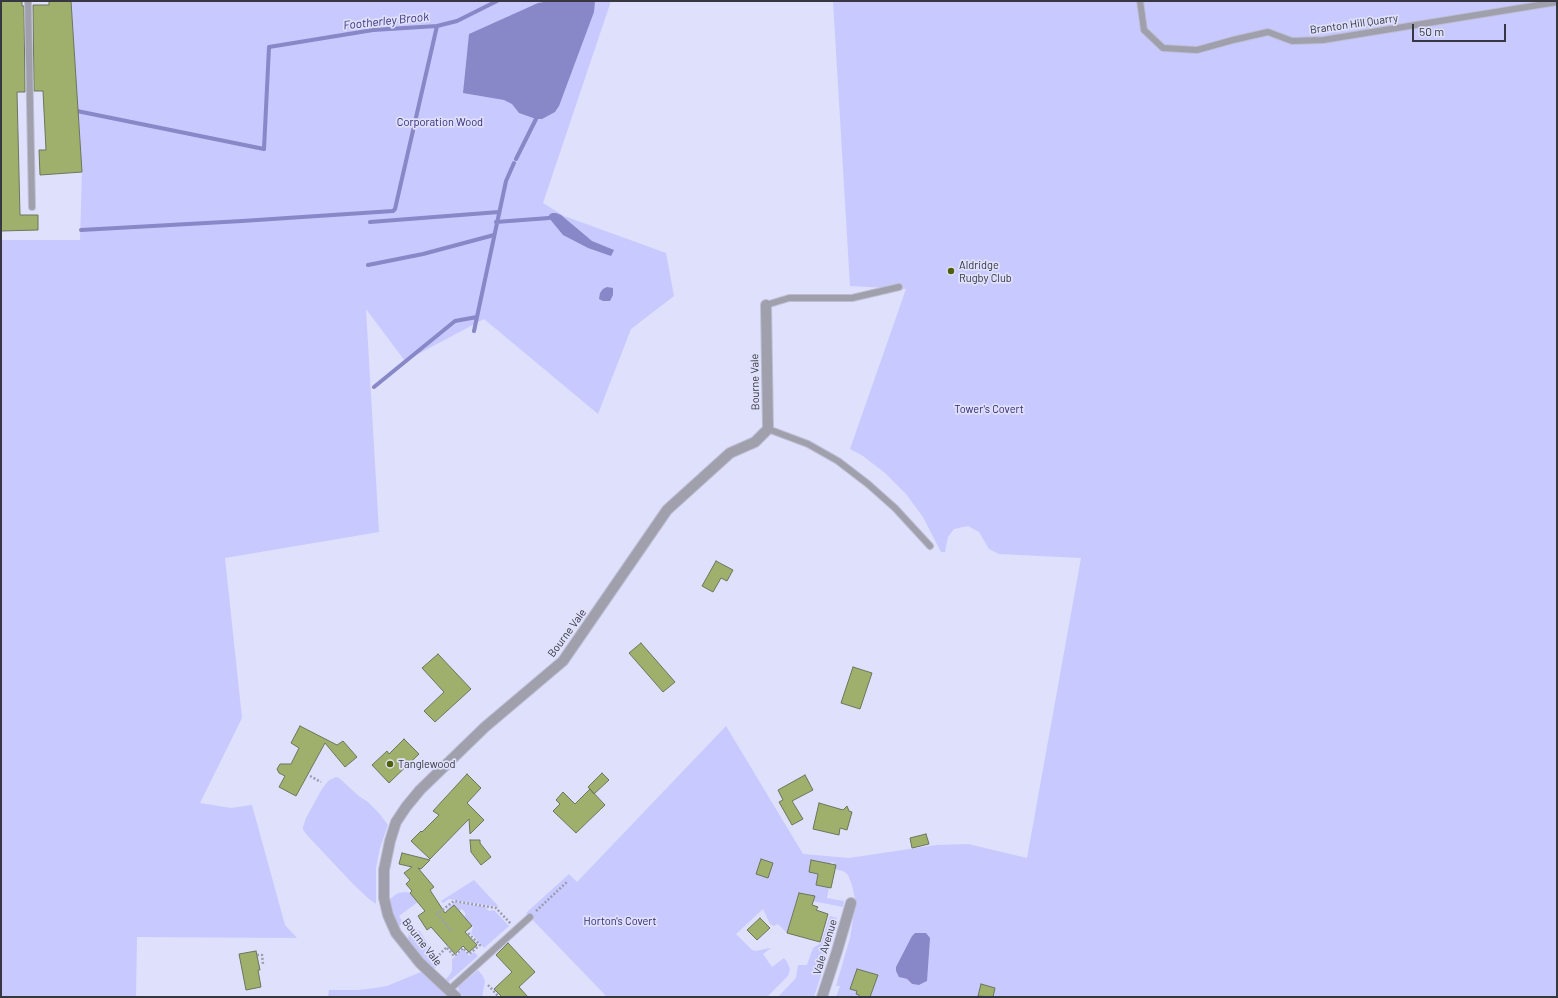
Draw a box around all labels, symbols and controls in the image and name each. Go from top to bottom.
water label: Footherley Brook [342,9,430,33]
street label: Branton Hill Quarry [1309,11,1399,37]
scale bar [1414,16,1508,42]
text: 50 m [1419,24,1444,38]
park label: Corporation Wood [397,115,483,129]
place label: Aldridge Rugby Club [959,258,1012,284]
marker: Aldridge Rugby Club [946,266,956,276]
street label: Bourne Vale [748,354,762,410]
park label: Tower's Covert [954,402,1024,416]
street label: Bourne Vale [545,606,589,660]
place label: Tanglewood [398,757,456,771]
marker: Tanglewood [385,759,395,769]
park label: Horton's Covert [584,914,656,928]
street label: Bourne Vale [399,916,445,968]
street label: Vale Avenue [810,918,840,976]

